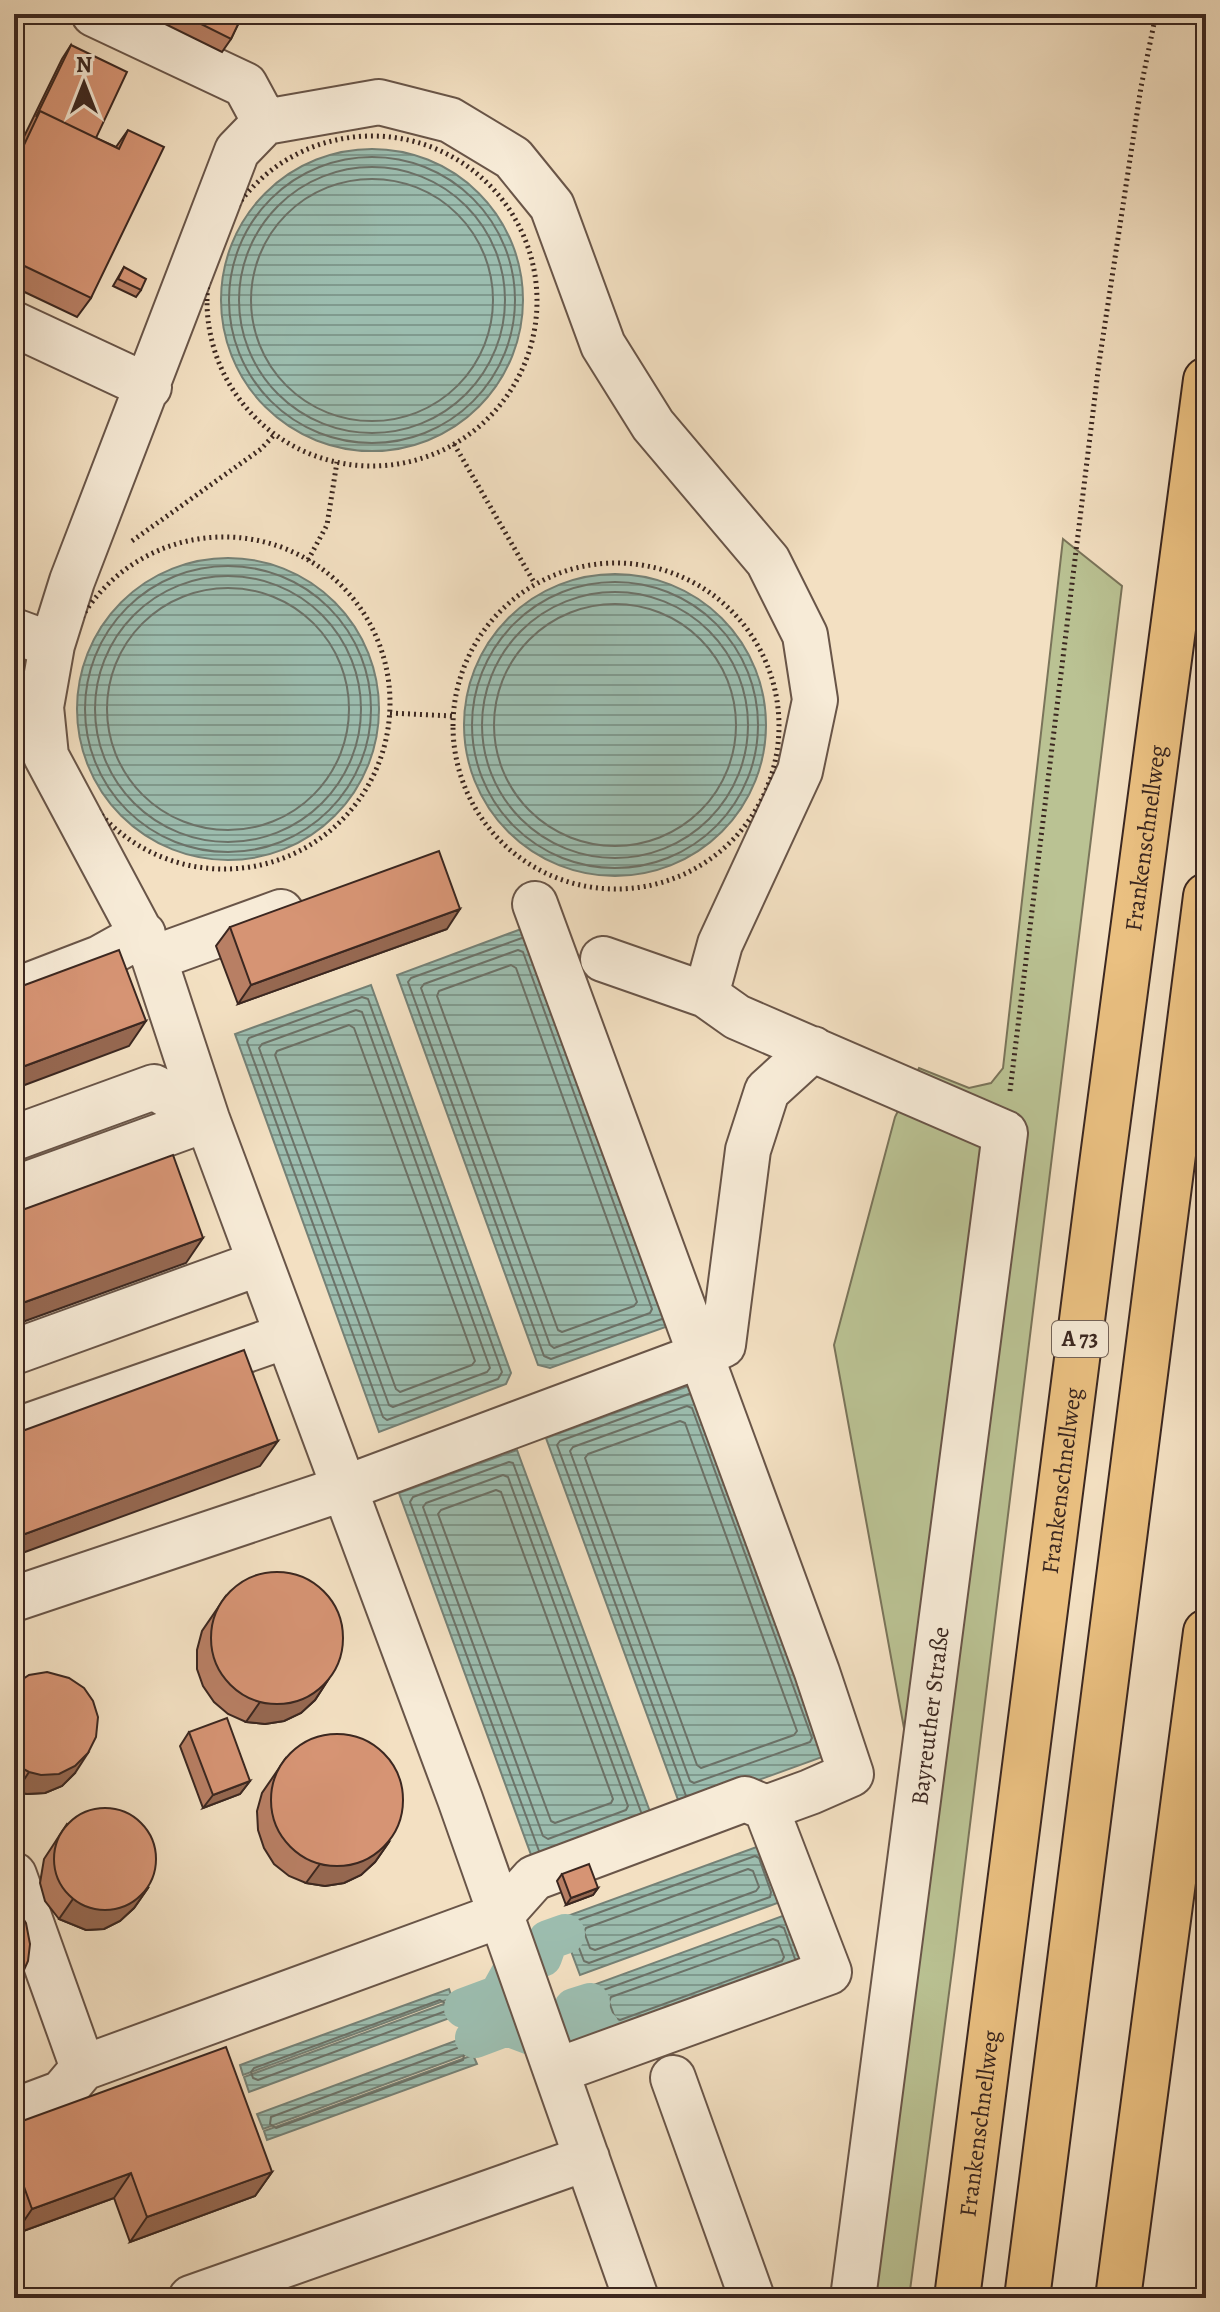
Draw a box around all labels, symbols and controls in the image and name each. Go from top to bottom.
north arrow [44,44,124,124]
text: N [76,50,92,80]
street label: Frankenschnellweg [1117,743,1173,933]
road number: A 73 [1052,1321,1108,1357]
street label: Frankenschnellweg [1034,1385,1089,1576]
street label: Bayreuther Straße [903,1625,957,1807]
street label: Frankenschnellweg [952,2028,1007,2219]

